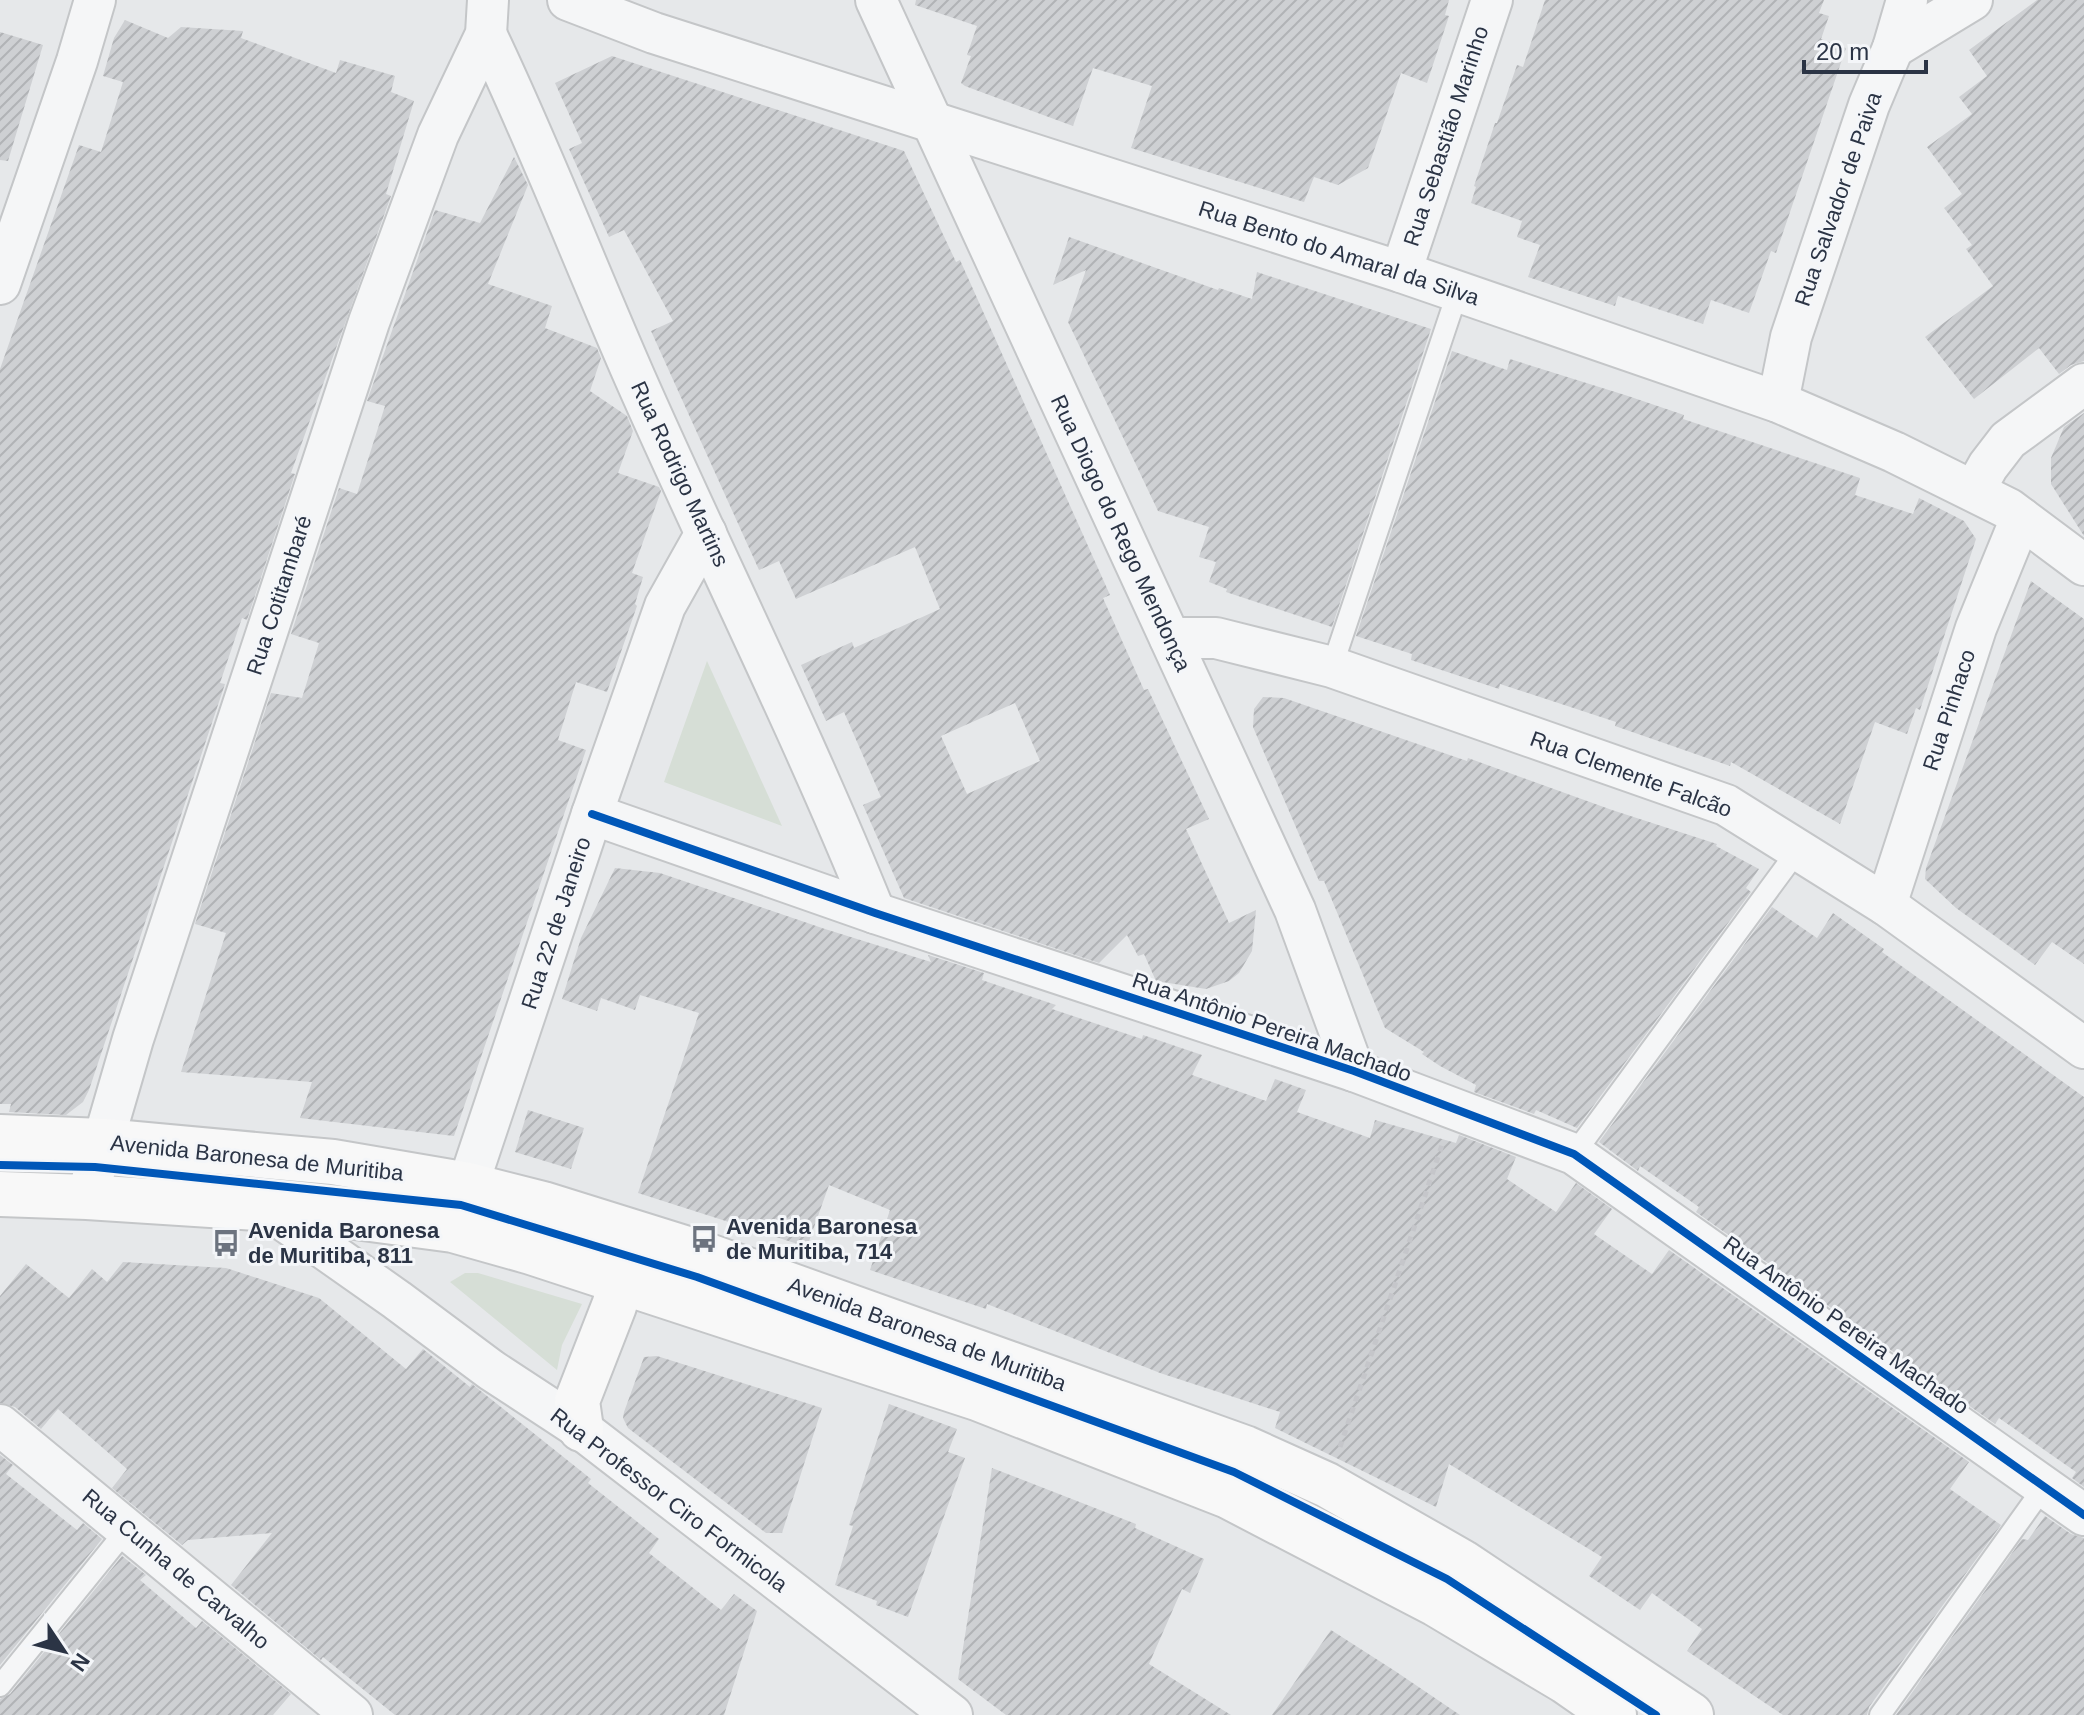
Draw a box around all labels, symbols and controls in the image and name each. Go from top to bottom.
street label: Rua Sebastião Marinho [1399,23,1493,249]
scale bar [1804,24,1926,74]
text: 20 m [1816,38,1869,65]
street label: Rua Salvador de Paiva [1790,88,1887,309]
street label: Rua Bento do Amaral da Silva [1196,196,1483,310]
street label: Rua Rodrigo Martins [626,377,734,571]
street label: Rua Diogo do Rego Mendonça [1046,391,1196,676]
street label: Rua Cotitambaré [241,512,317,678]
street label: Rua Pinhaco [1918,646,1980,774]
street label: Rua Clemente Falcão [1527,726,1735,822]
street label: Rua 22 de Janeiro [516,834,596,1012]
street label: Rua Antônio Pereira Machado [1129,967,1415,1087]
street label: Avenida Baronesa de Muritiba [109,1130,405,1186]
place label: Avenida Baronesa de Muritiba, 714 [726,1214,918,1264]
place label: Avenida Baronesa de Muritiba, 811 [248,1218,440,1268]
bus stop icon: Avenida Baronesa de Muritiba, 714 [689,1224,719,1254]
bus stop icon: Avenida Baronesa de Muritiba, 811 [211,1228,241,1258]
street label: Rua Antônio Pereira Machado [1719,1231,1973,1419]
street label: Avenida Baronesa de Muritiba [784,1272,1070,1396]
street label: Rua Professor Ciro Formicola [546,1403,793,1598]
street label: Rua Cunha de Carvalho [78,1484,274,1654]
north arrow [24,1611,104,1691]
text: N [65,1649,95,1676]

